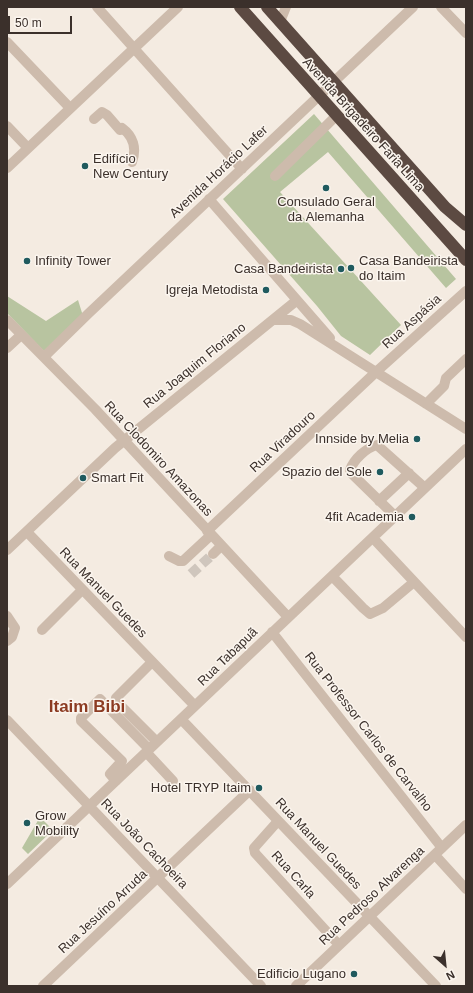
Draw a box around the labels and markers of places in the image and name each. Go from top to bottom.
place label: Edifício New Century [93,151,168,182]
marker: Edifício New Century [80,161,90,171]
marker: Consulado Geral da Alemanha [321,183,331,193]
place label: Consulado Geral da Alemanha [277,194,375,225]
place label: Infinity Tower [35,253,111,269]
place label: Casa Bandeirista do Itaim [359,253,458,284]
marker: Infinity Tower [22,256,32,266]
place label: Casa Bandeirista [234,261,333,277]
marker: Casa Bandeirista do Itaim [346,263,356,273]
marker: Casa Bandeirista [336,264,346,274]
place label: Igreja Metodista [166,282,258,298]
marker: Igreja Metodista [261,285,271,295]
place label: Innside by Melia [315,431,409,447]
marker: Innside by Melia [412,434,422,444]
place label: Spazio del Sole [282,464,372,480]
marker: Spazio del Sole [375,467,385,477]
place label: Smart Fit [91,470,144,486]
marker: Smart Fit [78,473,88,483]
place label: 4fit Academia [325,509,404,525]
marker: 4fit Academia [407,512,417,522]
place label: Hotel TRYP Itaim [151,780,251,796]
marker: Hotel TRYP Itaim [254,783,264,793]
place label: Grow Mobility [35,808,79,839]
marker: Grow Mobility [22,818,32,828]
place label: Edificio Lugano [257,966,346,982]
marker: Edificio Lugano [349,969,359,979]

